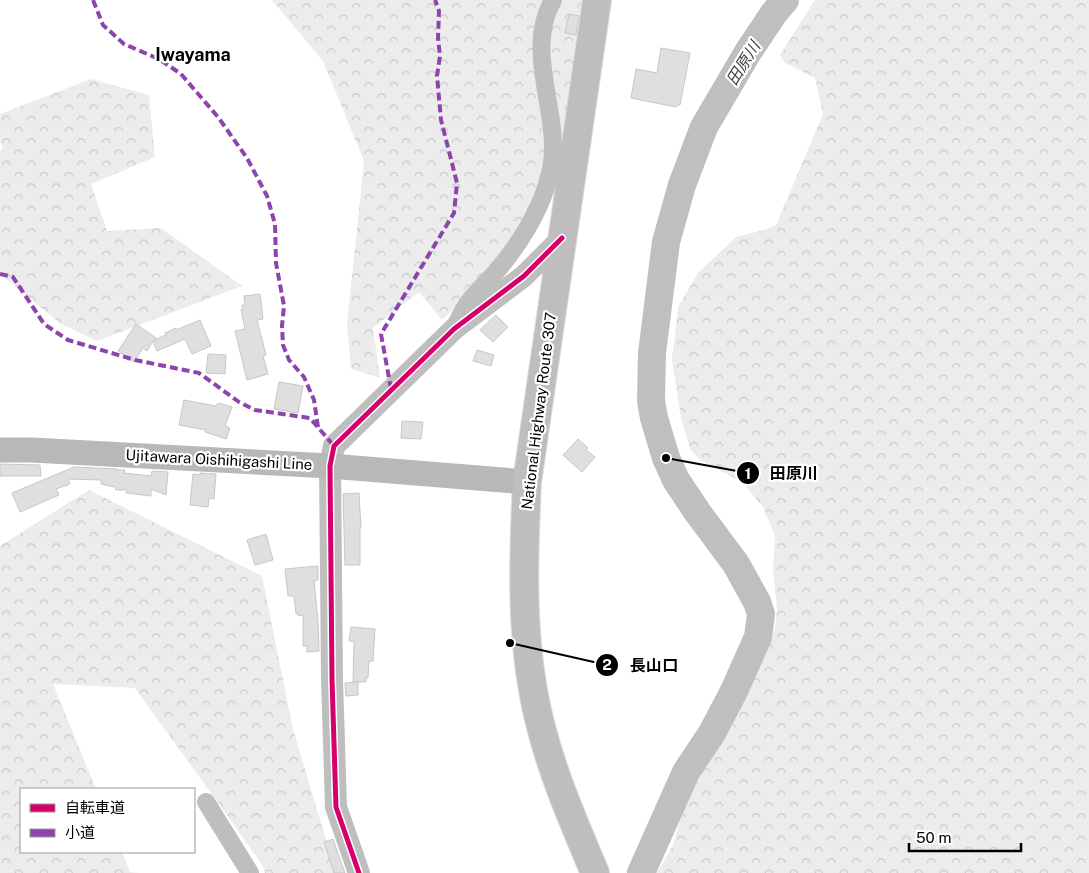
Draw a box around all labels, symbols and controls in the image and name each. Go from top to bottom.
water label: 田原川 [723,36,765,89]
district label: Iwayama [155,44,231,65]
street label: National Highway Route 307 [518,311,559,510]
street label: Ujitawara Oishihigashi Line [125,446,313,473]
callout: 田原川 [735,458,828,489]
text: 田原川 [770,464,818,483]
text: 1 [745,465,751,482]
callout: 長山口 [595,650,688,681]
text: 2 [602,656,612,673]
text: 長山口 [630,656,678,675]
legend [20,788,195,853]
text: 自転車道 [65,799,125,816]
scale bar [909,820,1022,852]
text: 小道 [65,824,95,841]
text: 50 m [916,829,951,846]

